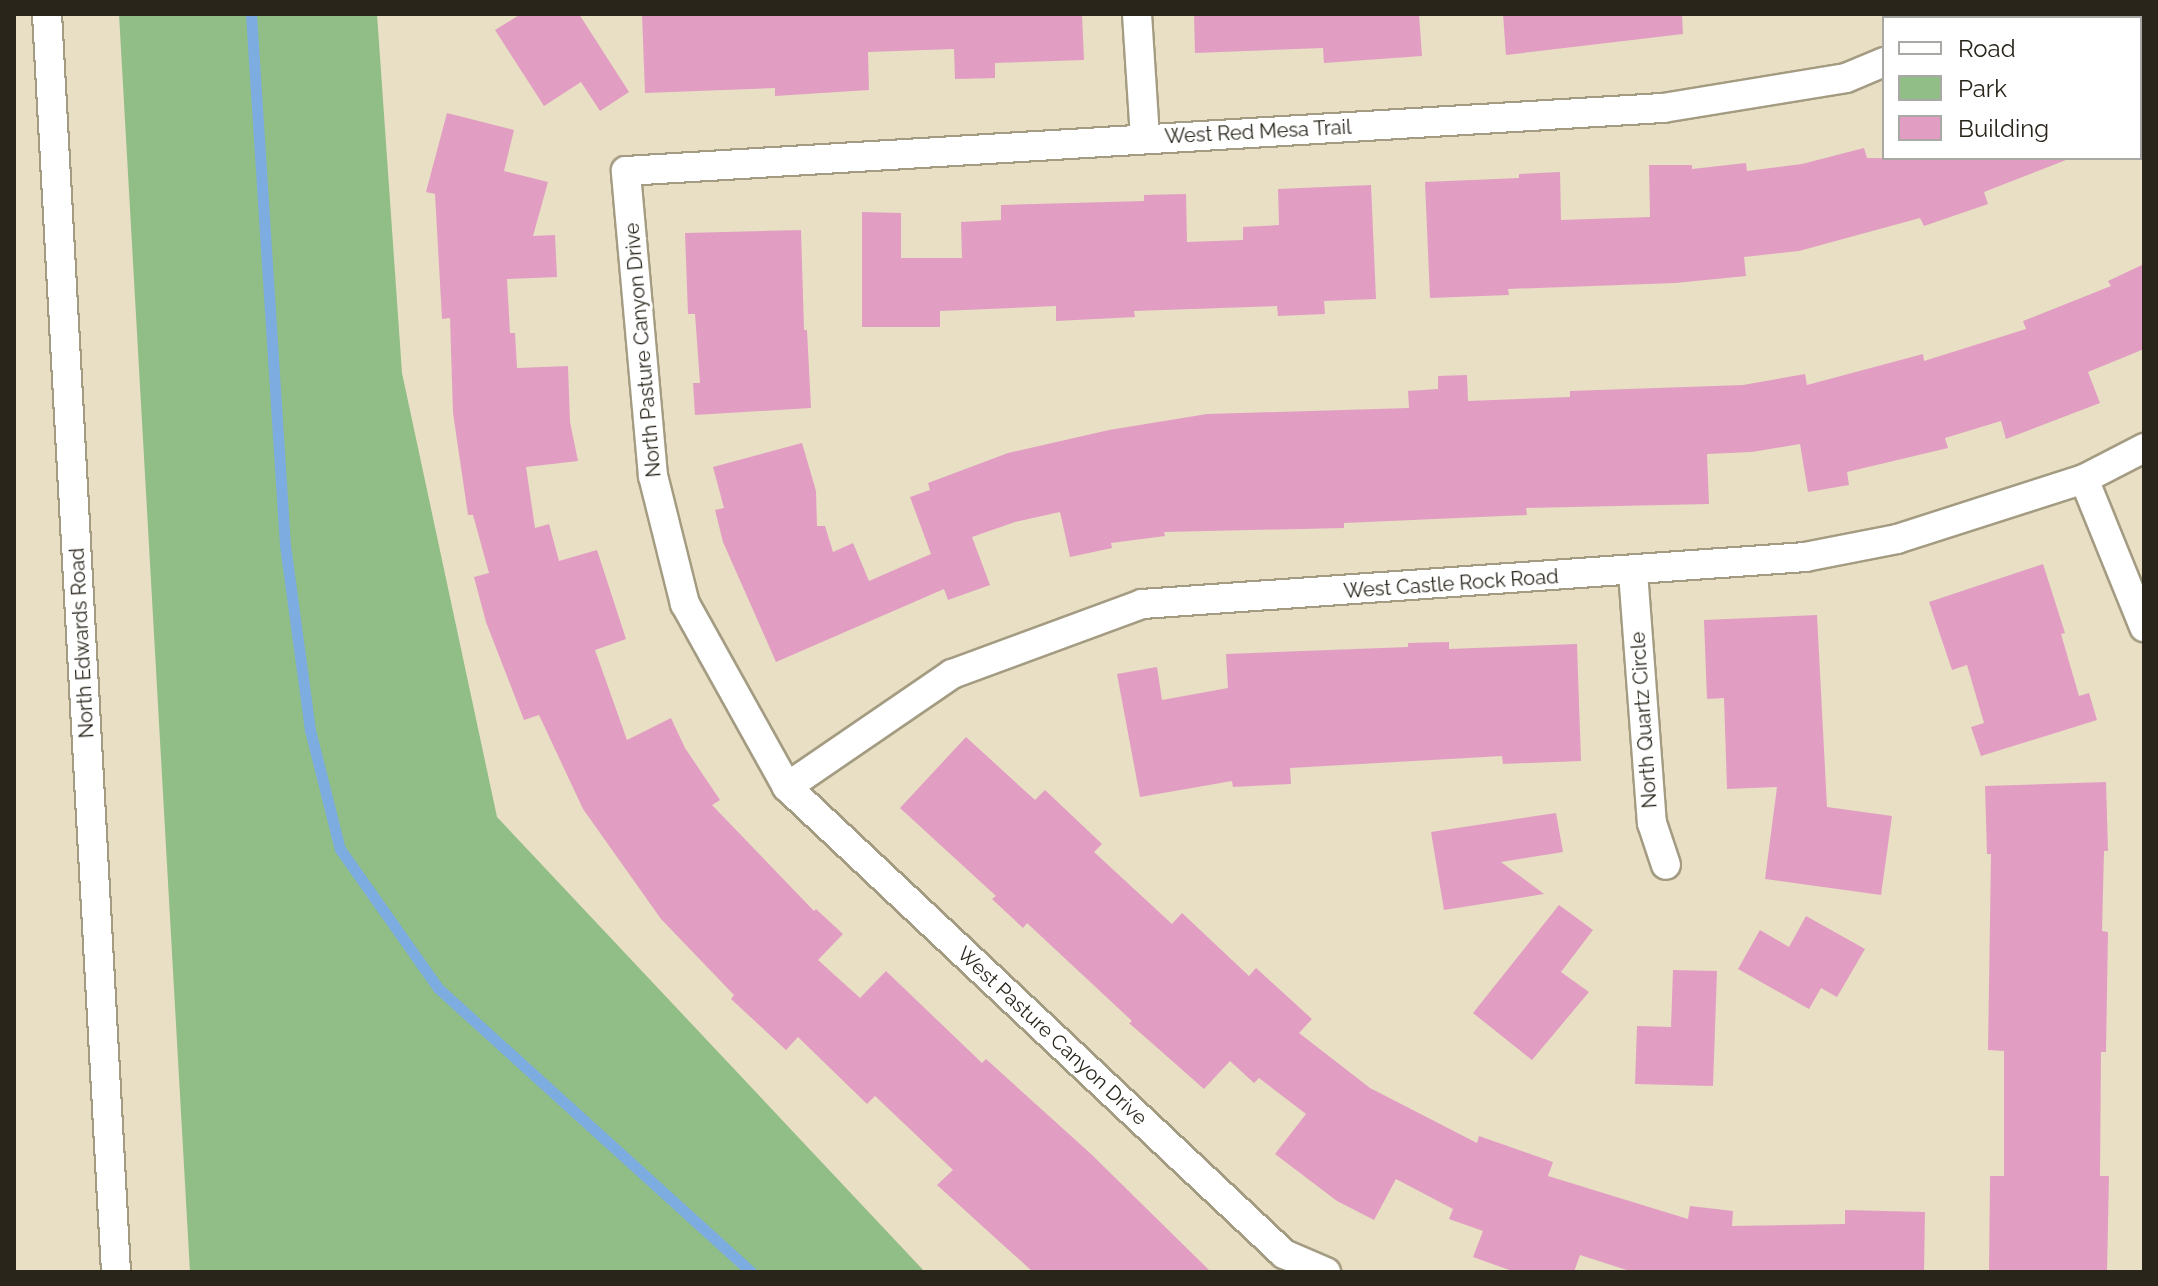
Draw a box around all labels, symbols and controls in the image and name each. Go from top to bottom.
legend [1882,16,2142,160]
text: Road [1958,34,2016,63]
text: Park [1958,74,2007,103]
text: Building [1958,114,2049,143]
street label: West Red Mesa Trail [1164,115,1352,149]
street label: North Pasture Canyon Drive [620,222,666,478]
street label: North Edwards Road [65,547,99,739]
street label: West Castle Rock Road [1343,565,1559,603]
street label: North Quartz Circle [1626,631,1662,809]
street label: West Pasture Canyon Drive [952,942,1152,1130]

